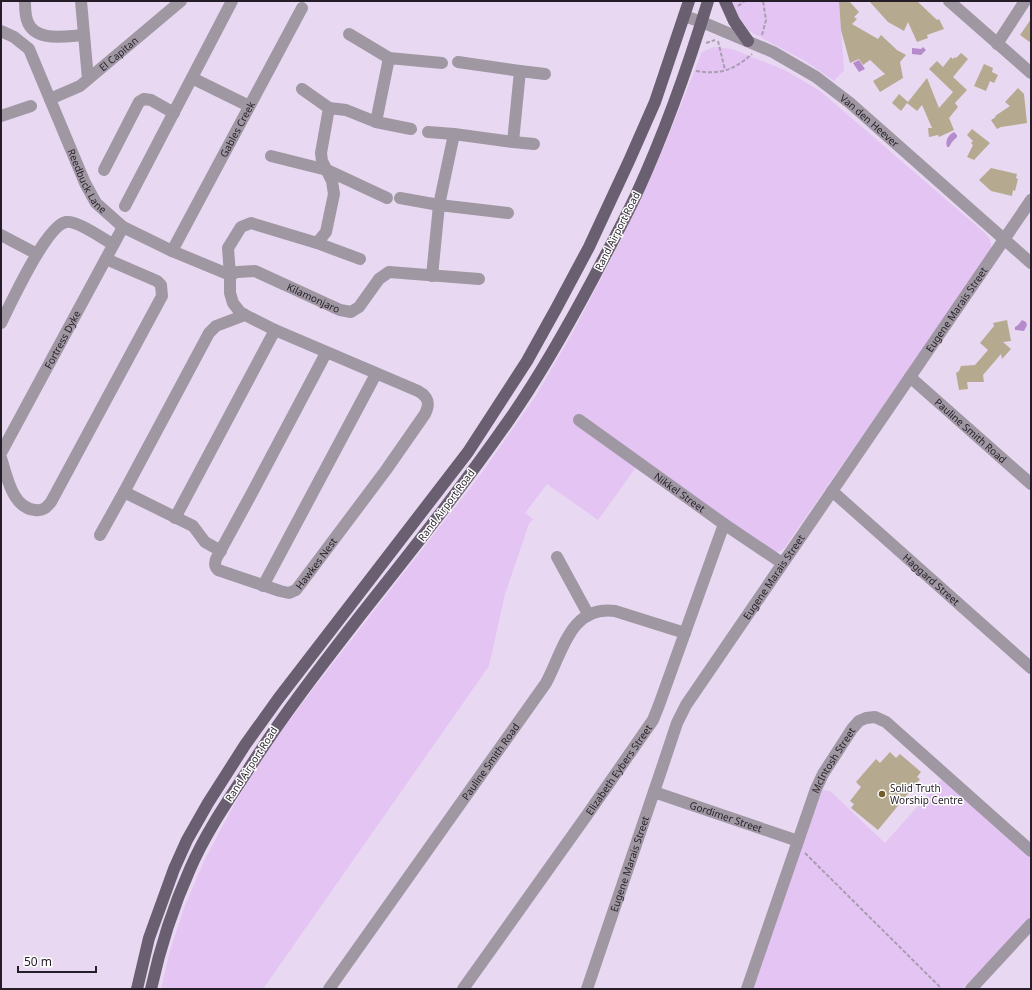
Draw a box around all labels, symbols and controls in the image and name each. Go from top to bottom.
street label: El Capitan [96,33,141,74]
street label: Van den Heever [837,91,902,150]
street label: Gables Creek [216,98,258,160]
street label: Reedbuck Lane [64,147,110,217]
street label: Rand Airport Road [591,189,643,273]
street label: Eugene Marais Street [922,264,990,355]
street label: Kilamonjaro [285,280,342,316]
street label: Fortress Dyke [41,308,84,371]
street label: Pauline Smith Road [932,395,1010,466]
street label: Rand Airport Road [414,466,478,544]
street label: Nikkel Street [651,469,708,516]
street label: Eugene Marais Street [739,531,808,622]
street label: Hawkes Nest [292,534,340,592]
street label: Haggard Street [900,550,963,609]
street label: Pauline Smith Road [458,720,523,803]
street label: Elizabeth Eybers Street [582,721,655,818]
street label: Rand Airport Road [222,724,280,804]
street label: McIntosh Street [808,724,858,796]
place label: Solid Truth Worship Centre [890,781,963,807]
marker: Solid Truth Worship Centre [877,789,887,799]
street label: Gordimer Street [688,798,764,835]
street label: Eugene Marais Street [607,814,652,914]
scale bar [18,948,96,974]
text: 50 m [24,953,52,970]

